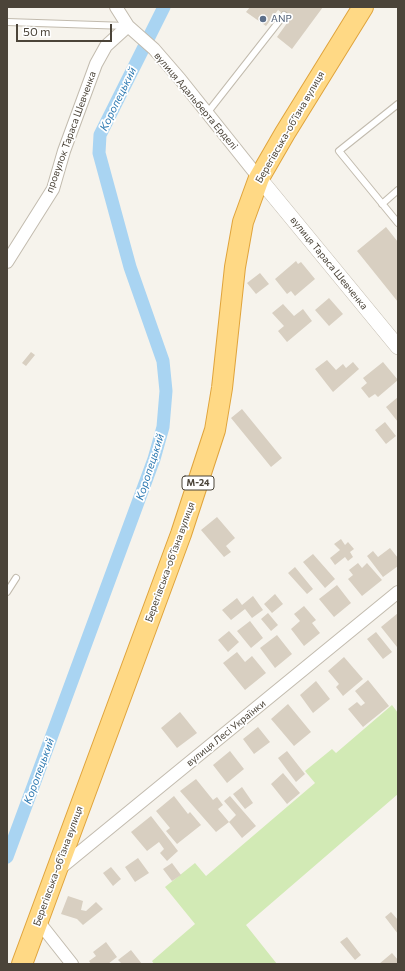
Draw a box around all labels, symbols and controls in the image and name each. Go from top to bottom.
place label: ANP [271,13,292,25]
marker: ANP [258,14,268,24]
scale bar [18,16,114,42]
text: 50 m [23,24,51,38]
street label: вулиця Адальберта Ерделі [152,50,240,152]
water label: Коропецький [97,65,139,133]
street label: Берегівська-обʼїзна вулиця [253,69,327,185]
street label: провулок Тараса Шевченка [43,70,99,194]
street label: вулиця Тараса Шевченка [288,214,370,312]
water label: Коропецький [133,432,167,502]
road number: М-24 [182,476,214,490]
street label: Берегівська-обʼїзна вулиця [143,500,197,624]
street label: вулиця Лесі Українки [184,697,268,769]
water label: Коропецький [21,736,57,806]
street label: Берегівська-обʼїзна вулиця [31,804,85,928]

